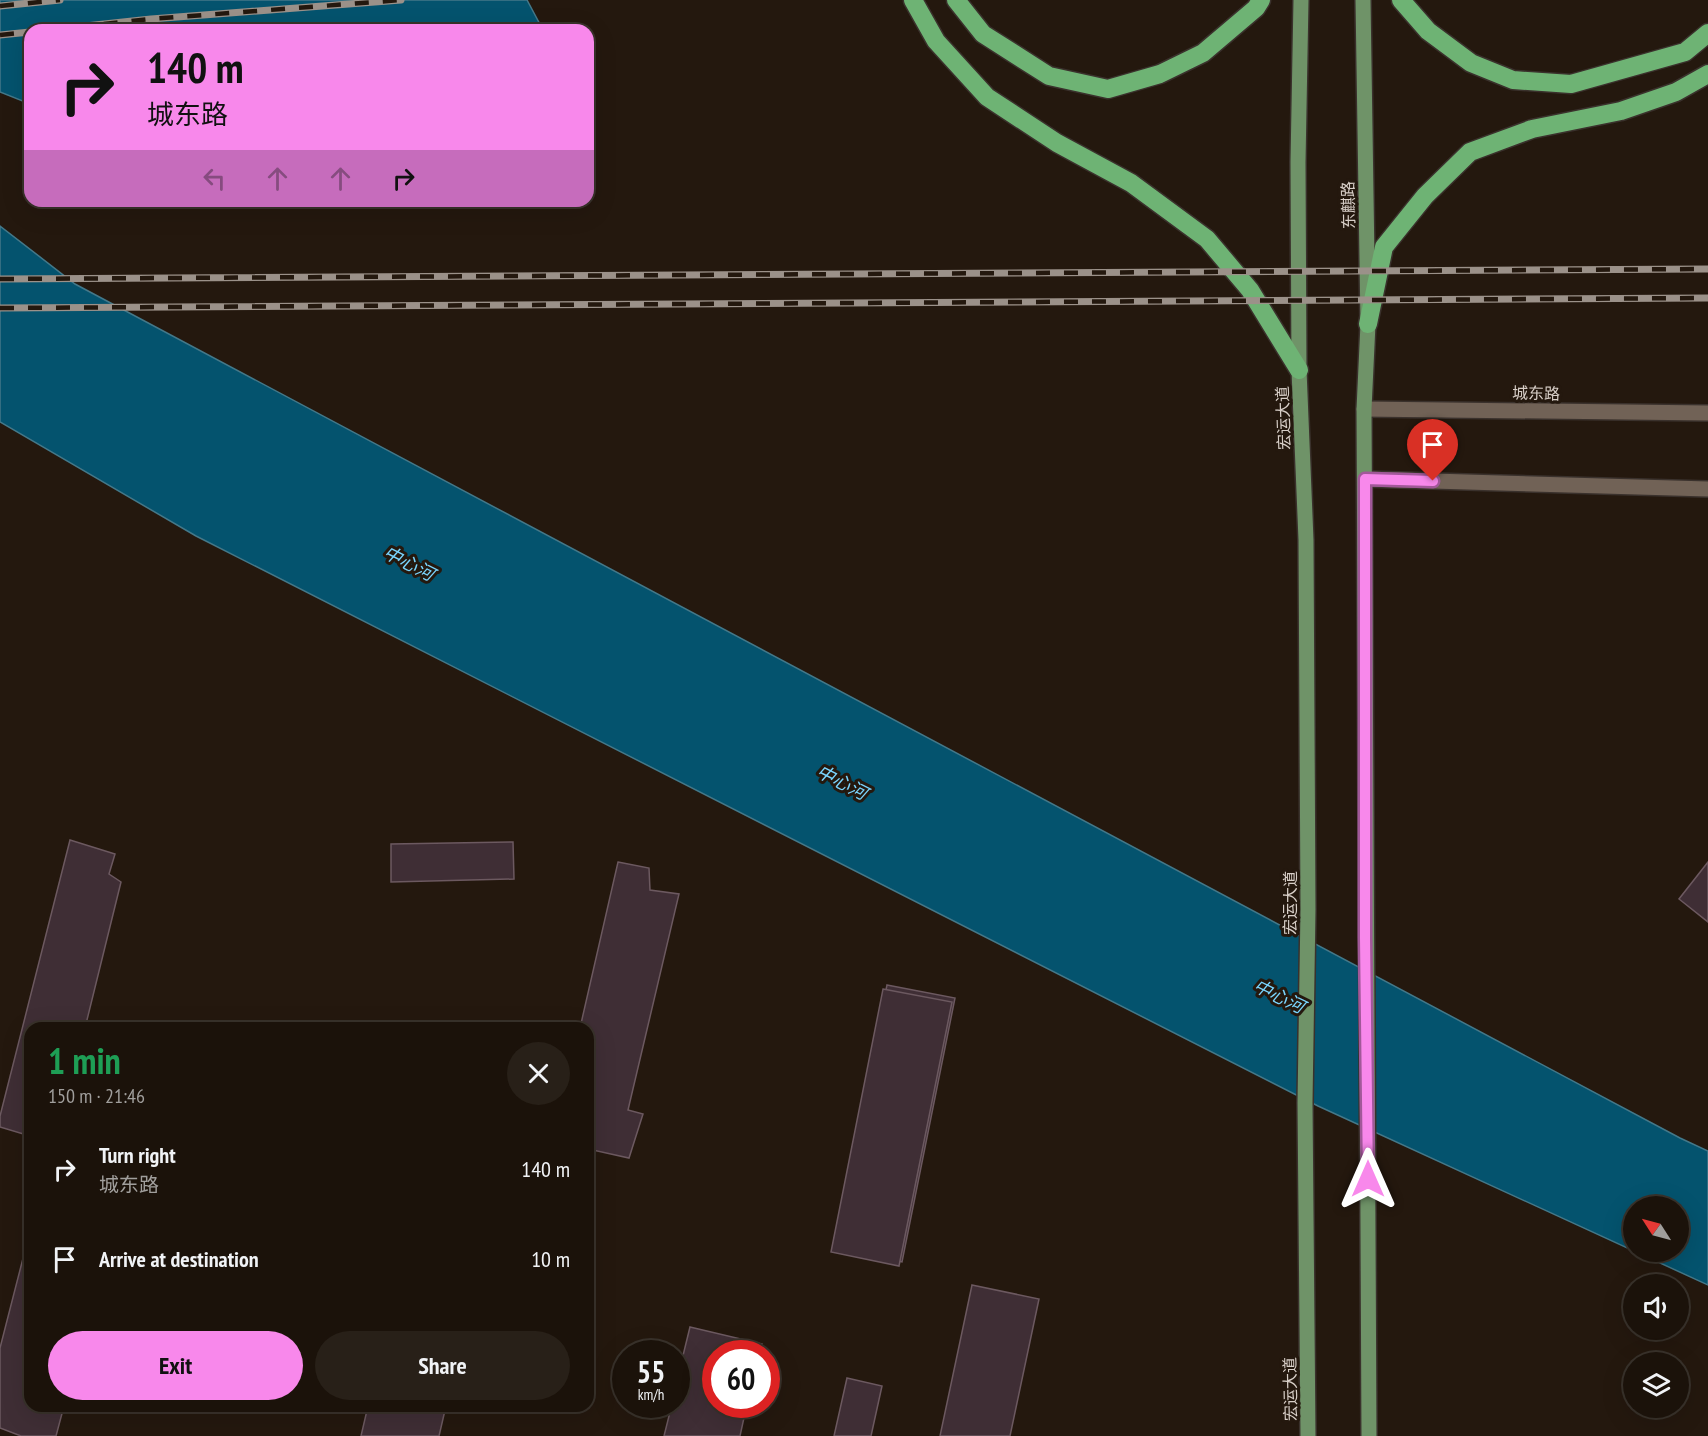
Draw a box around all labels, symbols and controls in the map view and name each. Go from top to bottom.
text: 140 m [147,40,244,95]
icon: right [48,48,126,126]
text: 城东路 [147,97,228,131]
icon: left [198,162,231,195]
icon: ahead [261,162,294,195]
icon: ahead [324,162,357,195]
icon: right [387,162,420,195]
street label: 东麒路 [1338,181,1358,229]
street label: 城东路 [1512,383,1560,403]
street label: 宏运大道 [1272,386,1294,450]
pin [1407,419,1458,481]
icon: arrive [1416,428,1449,461]
water label: 中心河 [380,540,441,587]
water label: 中心河 [813,759,874,806]
street label: 宏运大道 [1280,871,1300,935]
water label: 中心河 [1250,974,1311,1019]
text: 1 min [48,1037,121,1084]
button: close [507,1042,570,1105]
text: 150 m · 21:46 [48,1083,145,1109]
text: Turn right [99,1141,176,1169]
position arrow [1336,1147,1400,1211]
icon: right [48,1153,81,1186]
text: 140 m [521,1155,570,1183]
text: 城东路 [99,1172,159,1198]
north arrow [1623,1196,1689,1262]
map controls [1623,1196,1689,1418]
icon: arrive [48,1243,81,1276]
text: Arrive at destination [99,1245,259,1273]
text: 10 m [531,1245,570,1273]
button: sound [1623,1274,1689,1340]
button: Exit [48,1331,303,1400]
button: Share [315,1331,570,1400]
speed limit sign: 60 [702,1340,780,1418]
text: 55 [637,1352,665,1391]
button: layers [1623,1352,1689,1418]
street label: 宏运大道 [1279,1357,1301,1421]
text: km/h [638,1385,664,1404]

